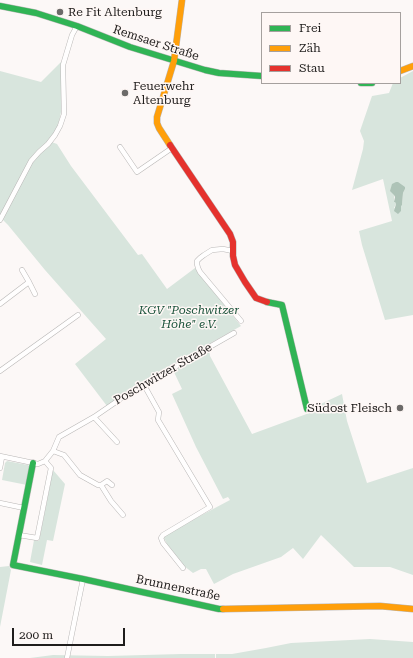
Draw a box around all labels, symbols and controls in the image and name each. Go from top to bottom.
place label: Re Fit Altenburg [68,5,162,19]
marker: Re Fit Altenburg [55,7,65,17]
legend [261,12,401,84]
text: Frei [299,21,321,35]
street label: Remsaer Straße [111,22,201,64]
text: Zäh [299,41,321,55]
text: Stau [299,61,325,75]
place label: Feuerwehr Altenburg [133,79,194,107]
marker: Feuerwehr Altenburg [120,88,130,98]
park label: KGV "Poschwitzer Höhe" e.V. [139,303,239,331]
street label: Poschwitzer Straße [111,340,215,408]
place label: Südost Fleisch [307,401,392,415]
marker: Südost Fleisch [395,403,405,413]
street label: Brunnenstraße [135,572,221,604]
scale bar [14,620,127,646]
text: 200 m [19,628,53,642]

